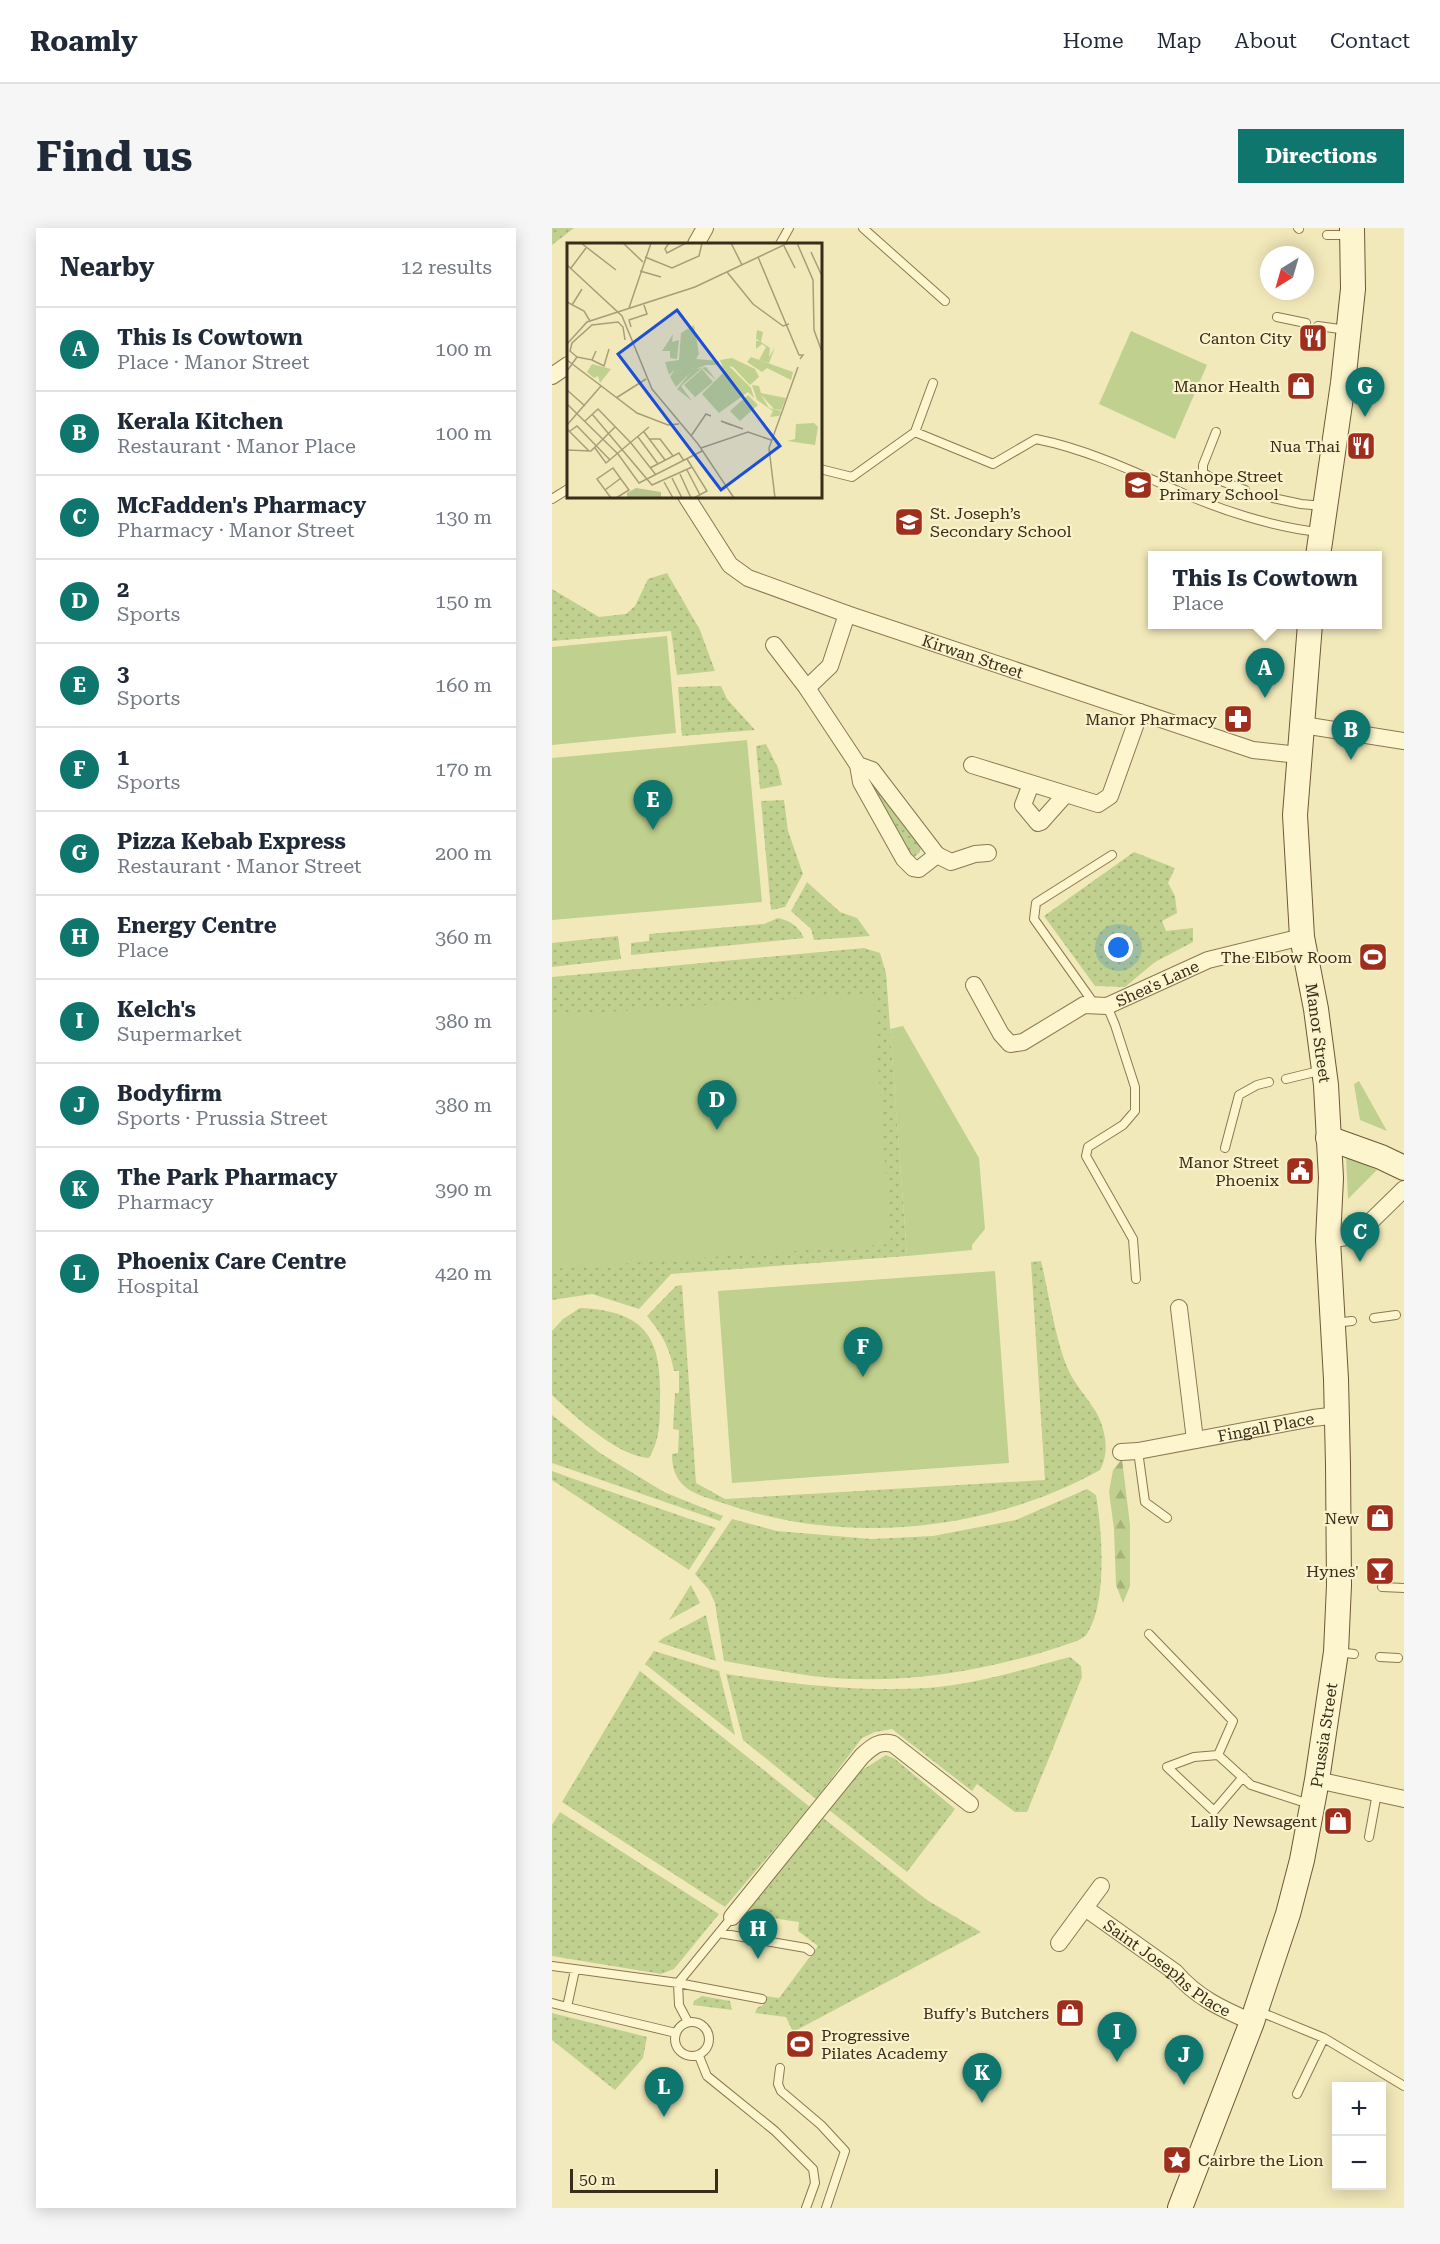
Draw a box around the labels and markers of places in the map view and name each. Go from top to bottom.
restaurant icon: Canton City [1297,322,1329,354]
place label: Canton City [1199,329,1293,348]
pin: G [1346,368,1384,417]
shop icon: Manor Health [1285,370,1317,402]
place label: Manor Health [1174,377,1280,396]
restaurant icon: Nua Thai [1345,430,1377,462]
place label: Nua Thai [1270,437,1340,456]
place label: Stanhope Street Primary School [1159,467,1283,504]
school or university icon: Stanhope Street Primary School [1122,469,1154,501]
place label: St. Joseph’s Secondary School [930,504,1072,541]
school or university icon: St. Joseph’s Secondary School [893,506,925,538]
pin: A [1246,648,1284,698]
pharmacy icon: Manor Pharmacy [1222,703,1254,735]
place label: Manor Pharmacy [1085,710,1218,729]
pin: B [1332,710,1370,760]
pin: E [634,780,672,830]
sports icon: The Elbow Room [1357,941,1389,973]
place label: The Elbow Room [1221,948,1352,967]
pin: D [698,1080,736,1130]
place label: Manor Street Phoenix [1179,1153,1280,1190]
public building icon: Manor Street Phoenix [1284,1155,1316,1187]
pin: C [1340,1212,1380,1262]
pin: F [844,1328,882,1377]
shop icon: New [1364,1502,1396,1534]
place label: New [1325,1509,1360,1528]
bar icon: Hynes' [1364,1555,1396,1587]
place label: Hynes' [1306,1562,1359,1581]
shop icon: Lally Newsagent [1322,1805,1354,1837]
place label: Lally Newsagent [1191,1812,1317,1831]
pin: H [738,1910,778,1959]
shop icon: Buffy's Butchers [1054,1997,1086,2029]
place label: Buffy's Butchers [923,2004,1049,2023]
pin: I [1098,2012,1136,2062]
place label: Progressive Pilates Academy [821,2026,948,2063]
sports icon: Progressive Pilates Academy [784,2028,816,2060]
pin: J [1164,2036,1204,2085]
pin: K [962,2054,1002,2103]
pin: L [644,2068,684,2117]
place icon: Cairbre the Lion [1161,2144,1193,2176]
place label: Cairbre the Lion [1198,2151,1324,2170]

